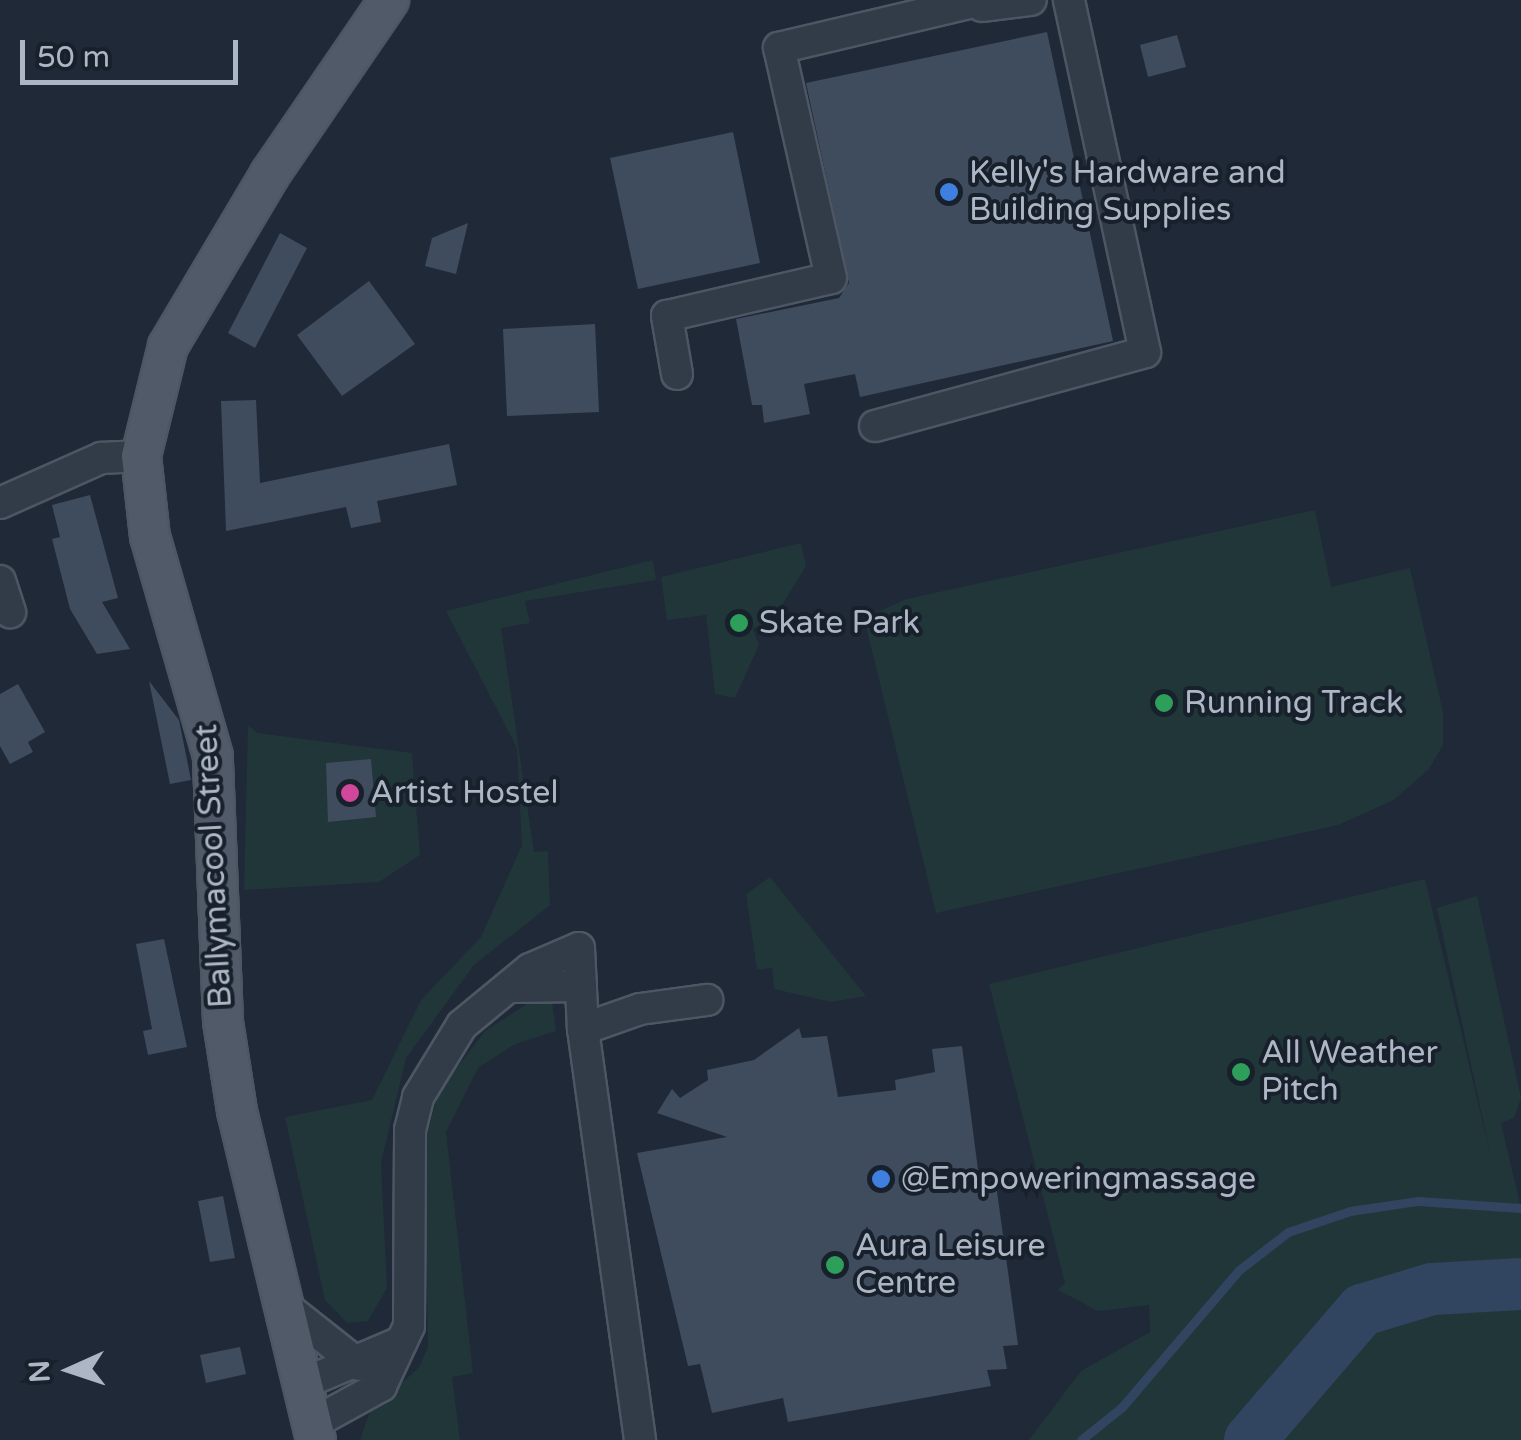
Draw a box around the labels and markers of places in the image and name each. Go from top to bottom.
place label: Kelly's Hardware and Building Supplies [969,155,1286,230]
marker: Kelly's Hardware and Building Supplies [938,181,960,203]
place label: Skate Park [759,604,920,642]
marker: Skate Park [728,612,750,634]
place label: Running Track [1184,684,1404,722]
marker: Running Track [1153,692,1175,714]
place label: Artist Hostel [370,774,558,812]
marker: Artist Hostel [339,782,361,804]
place label: All Weather Pitch [1261,1035,1438,1110]
marker: All Weather Pitch [1230,1061,1252,1083]
place label: @Empoweringmassage [901,1160,1256,1198]
marker: @Empoweringmassage [870,1168,892,1190]
place label: Aura Leisure Centre [855,1228,1046,1303]
marker: Aura Leisure Centre [824,1254,846,1276]

